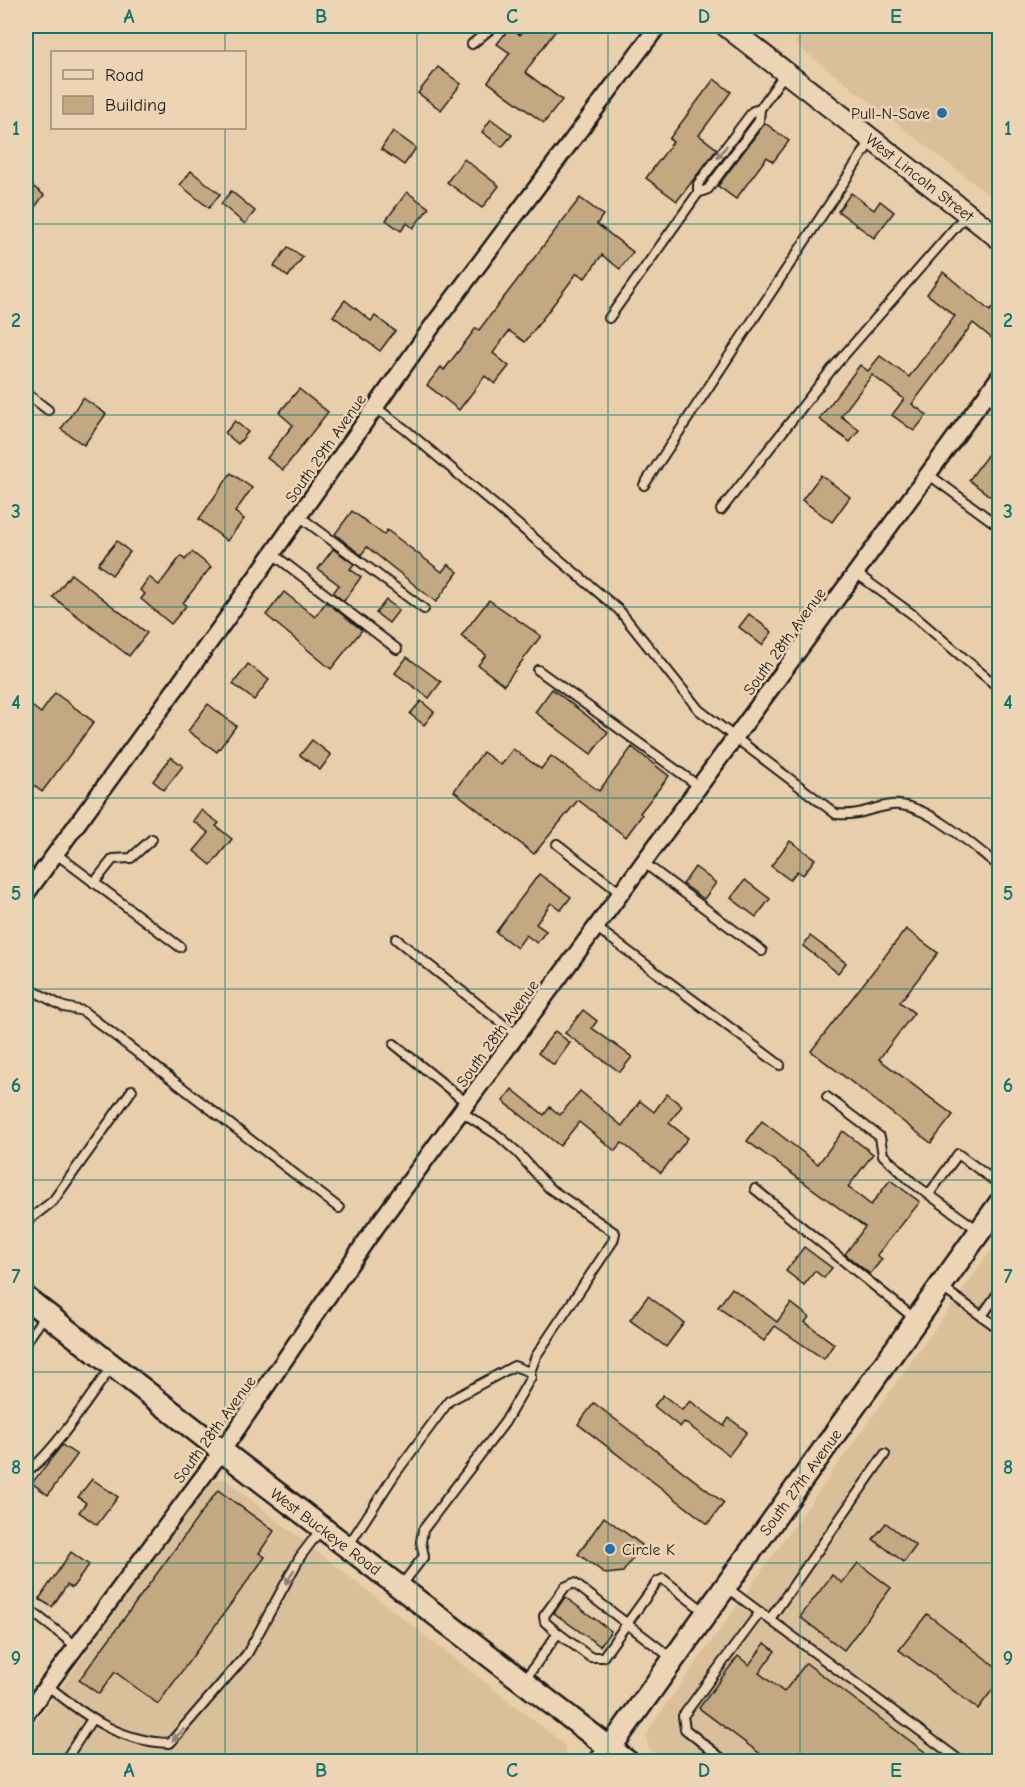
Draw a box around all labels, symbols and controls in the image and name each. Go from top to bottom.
text: A [123,5,135,28]
text: B [315,5,327,28]
text: C [506,5,518,28]
text: D [698,5,710,28]
text: E [890,5,902,28]
legend [51,51,246,129]
text: Road [105,65,144,86]
text: Building [105,95,167,116]
place label: Pull-N-Save [851,105,930,123]
marker: Pull-N-Save [935,106,949,120]
text: 1 [12,117,20,140]
text: 1 [1004,117,1012,140]
street label: West Lincoln Street [862,130,977,226]
one-way arrow [716,143,728,159]
text: 2 [11,309,21,332]
text: 2 [1003,309,1013,332]
street label: South 29th Avenue [282,391,370,506]
text: 3 [11,500,21,523]
text: 3 [1003,500,1013,523]
street label: South 28th Avenue [740,585,830,699]
text: 4 [11,691,21,714]
text: 4 [1003,691,1013,714]
text: 5 [11,882,21,905]
text: 5 [1003,882,1013,905]
street label: South 28th Avenue [453,977,543,1091]
text: 6 [11,1074,21,1097]
text: 6 [1003,1074,1013,1097]
text: 7 [12,1265,21,1288]
text: 7 [1004,1265,1013,1288]
street label: South 28th Avenue [170,1373,260,1487]
street label: South 27th Avenue [756,1426,845,1539]
text: 8 [11,1456,21,1479]
text: 8 [1003,1456,1013,1479]
street label: West Buckeye Road [267,1484,384,1579]
place label: Circle K [622,1541,675,1559]
marker: Circle K [603,1542,617,1556]
one-way arrow [285,1568,295,1585]
text: 9 [11,1647,21,1670]
text: 9 [1003,1647,1013,1670]
one-way arrow [171,1728,185,1743]
text: A [123,1759,135,1782]
text: B [315,1759,327,1782]
text: C [506,1759,518,1782]
text: D [698,1759,710,1782]
text: E [890,1759,902,1782]

